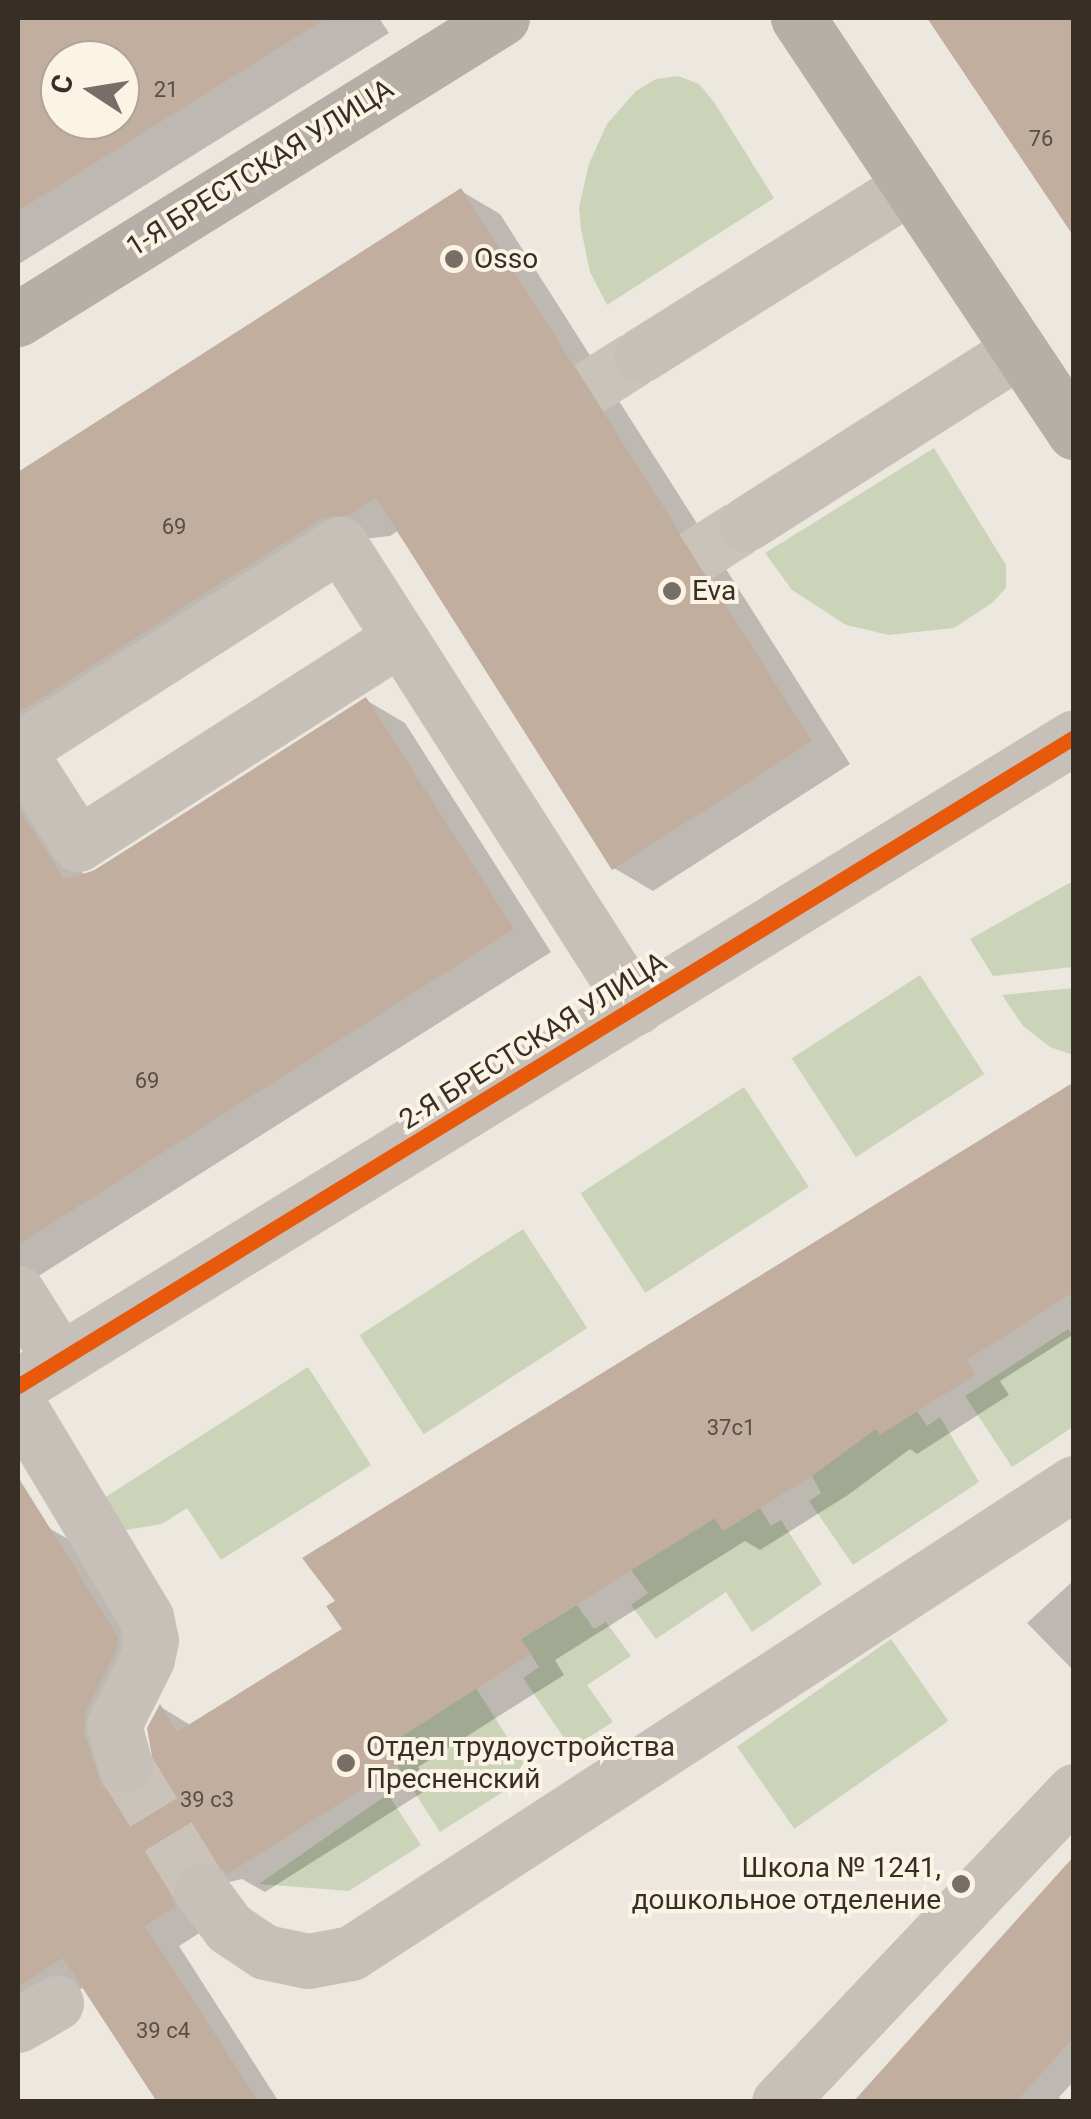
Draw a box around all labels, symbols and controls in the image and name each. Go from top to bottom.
north arrow [40,40,140,140]
text: С [44,72,80,96]
street label: 1-Я БРЕСТСКАЯ УЛИЦА [120,72,400,264]
house number: 21 [154,77,178,103]
house number: 76 [1029,126,1053,152]
place label: Osso [474,242,538,276]
marker: Osso [443,248,465,270]
house number: 69 [162,514,186,540]
place label: Eva [692,574,736,608]
marker: Eva [661,580,683,602]
street label: 2-Я БРЕСТСКАЯ УЛИЦА [393,945,673,1137]
house number: 69 [135,1068,159,1094]
house number: 37с1 [707,1415,755,1441]
place label: Отдел трудоустройства Пресненский [366,1730,675,1796]
marker: Отдел трудоустройства Пресненский [335,1752,357,1774]
house number: 39 с3 [180,1787,234,1813]
place label: Школа № 1241, дошкольное отделение [632,1851,941,1917]
marker: Школа № 1241, дошкольное отделение [950,1873,972,1895]
house number: 39 с4 [136,2018,190,2044]

